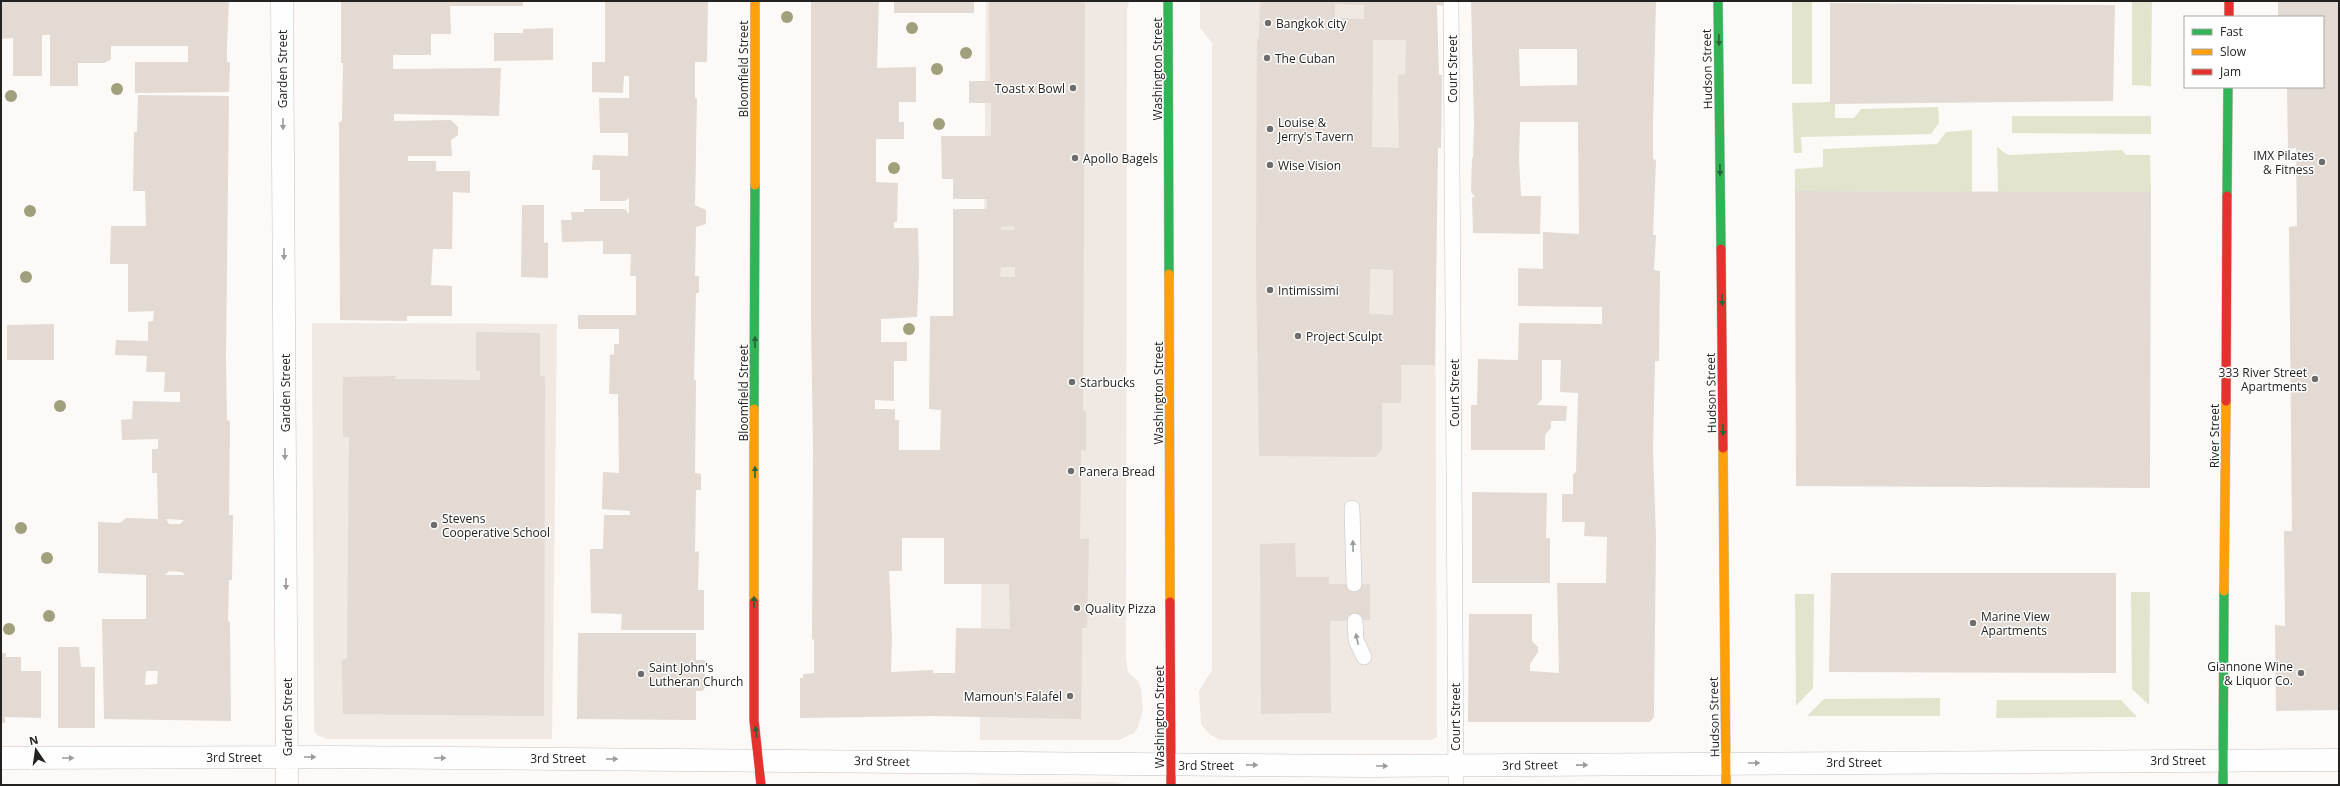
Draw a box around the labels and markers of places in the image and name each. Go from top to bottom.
place label: Bangkok city [1276,15,1347,32]
marker: Bangkok city [1263,18,1273,28]
place label: The Cuban [1275,50,1335,67]
marker: The Cuban [1262,53,1272,63]
place label: Toast x Bowl [995,80,1065,97]
marker: Toast x Bowl [1068,83,1078,93]
place label: Louise & Jerry's Tavern [1277,114,1354,145]
marker: Louise & Jerry's Tavern [1265,124,1275,134]
place label: IMX Pilates & Fitness [2253,147,2314,178]
place label: Apollo Bagels [1083,150,1158,167]
marker: Apollo Bagels [1070,153,1080,163]
place label: Wise Vision [1278,157,1341,174]
marker: IMX Pilates & Fitness [2317,157,2327,167]
marker: Wise Vision [1265,160,1275,170]
place label: Intimissimi [1278,282,1339,299]
marker: Intimissimi [1265,285,1275,295]
place label: Project Sculpt [1306,328,1383,345]
marker: Project Sculpt [1293,331,1303,341]
place label: 333 River Street Apartments [2219,364,2307,395]
place label: Starbucks [1080,374,1135,391]
marker: 333 River Street Apartments [2310,374,2320,384]
marker: Starbucks [1067,377,1077,387]
place label: Panera Bread [1079,463,1155,480]
marker: Panera Bread [1066,466,1076,476]
place label: Stevens Cooperative School [442,510,550,541]
marker: Stevens Cooperative School [429,520,439,530]
place label: Quality Pizza [1085,600,1156,617]
marker: Quality Pizza [1072,603,1082,613]
place label: Marine View Apartments [1981,608,2051,639]
marker: Marine View Apartments [1968,618,1978,628]
place label: Giannone Wine & Liquor Co. [2207,658,2293,689]
place label: Saint John's Lutheran Church [649,659,743,690]
marker: Giannone Wine & Liquor Co. [2296,668,2306,678]
marker: Saint John's Lutheran Church [636,669,646,679]
place label: Mamoun's Falafel [964,688,1062,705]
marker: Mamoun's Falafel [1065,691,1075,701]

